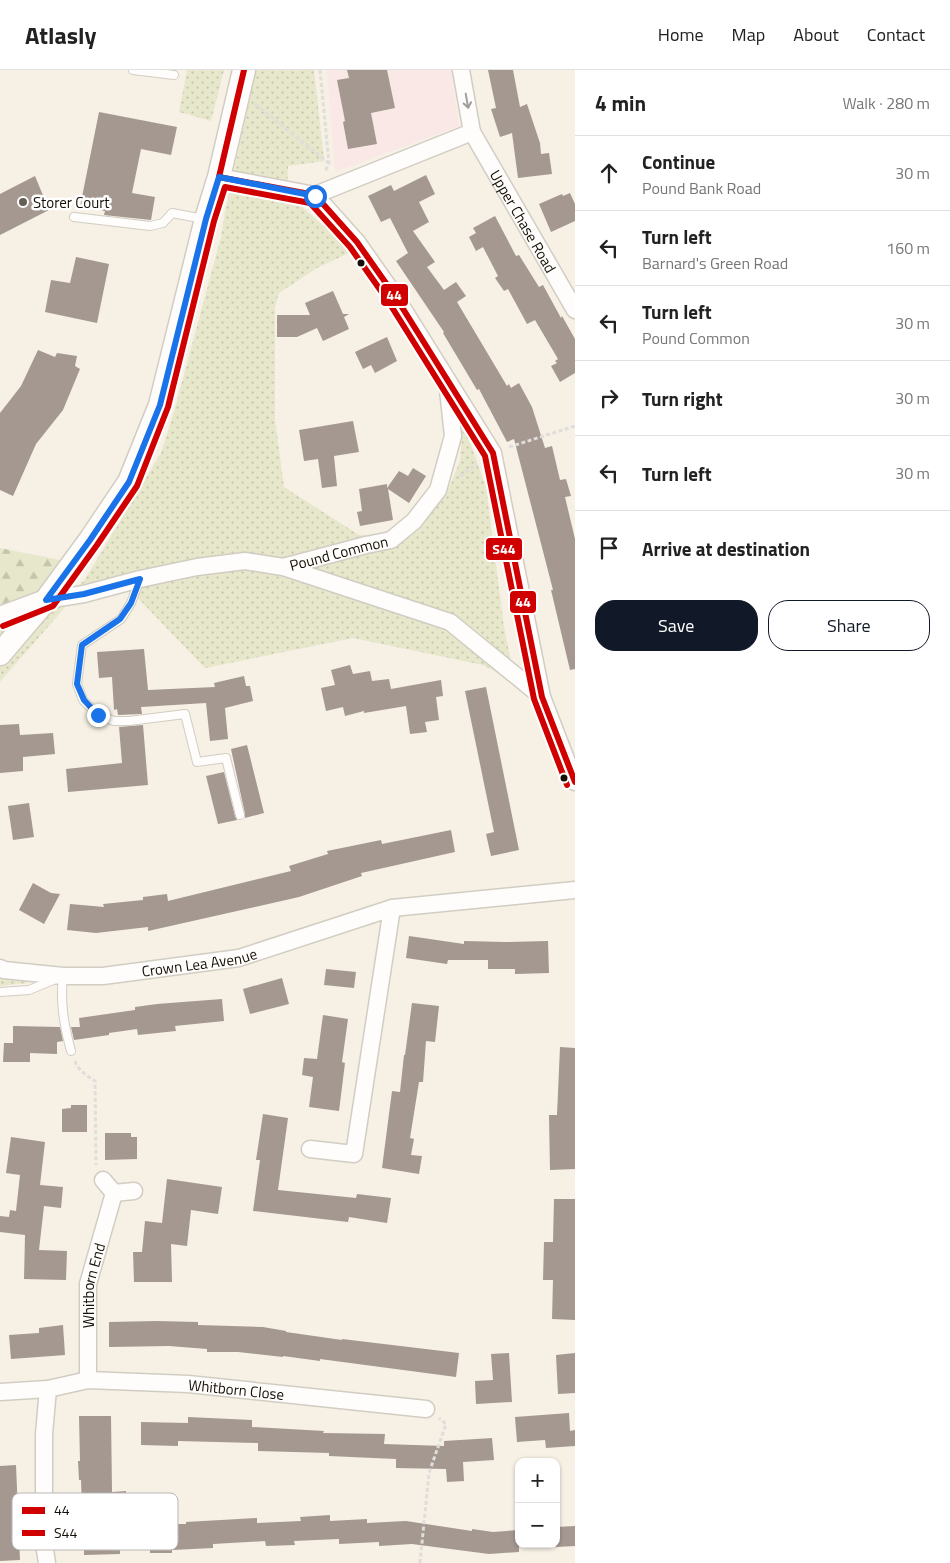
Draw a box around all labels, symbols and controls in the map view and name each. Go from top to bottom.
text: Atlasly [25,17,96,53]
text: Home [658,21,704,48]
text: Map [732,21,765,48]
text: About [793,21,839,48]
text: Contact [867,21,925,48]
text: 4 min [595,87,646,119]
text: Walk · 280 m [842,91,930,115]
one-way arrow [462,93,472,109]
text: Continue [642,147,715,176]
icon: ahead [595,159,623,187]
text: 30 m [895,161,930,185]
street label: Upper Chase Road [485,165,562,277]
text: Pound Bank Road [642,176,761,200]
route start [304,185,327,208]
place label: Storer Court [33,191,110,214]
marker: Storer Court [17,196,29,208]
text: Turn left [642,222,712,251]
icon: left [595,234,623,262]
text: 160 m [886,236,930,260]
text: Barnard's Green Road [642,251,788,275]
unlabelled marker [356,258,366,268]
line badge: 44 [380,283,409,307]
text: 44 [386,284,402,305]
text: Turn left [642,297,712,326]
icon: left [595,309,623,337]
text: 30 m [895,311,930,335]
text: Pound Common [642,326,750,350]
icon: right [595,384,623,412]
text: Turn right [642,384,723,413]
text: 30 m [895,386,930,410]
icon: left [595,459,623,487]
text: Turn left [642,459,712,488]
text: 30 m [895,461,930,485]
street label: Pound Common [287,529,390,576]
icon: arrive [595,534,623,562]
text: Arrive at destination [642,534,810,563]
line badge: S44 [485,537,523,561]
text: S44 [492,538,516,559]
line badge: 44 [509,590,537,614]
text: 44 [515,591,531,612]
button: Save [595,600,758,651]
button: Share [768,600,930,651]
route end [87,704,110,727]
unlabelled marker [559,773,569,783]
street label: Crown Lea Avenue [140,941,260,982]
street label: Whitborn End [77,1240,111,1328]
street label: Whitborn Close [187,1373,285,1406]
map controls [515,1458,560,1548]
button: + [515,1458,560,1503]
legend [12,1493,178,1550]
text: 44 [54,1499,70,1520]
button: − [515,1503,560,1548]
text: S44 [54,1522,77,1543]

